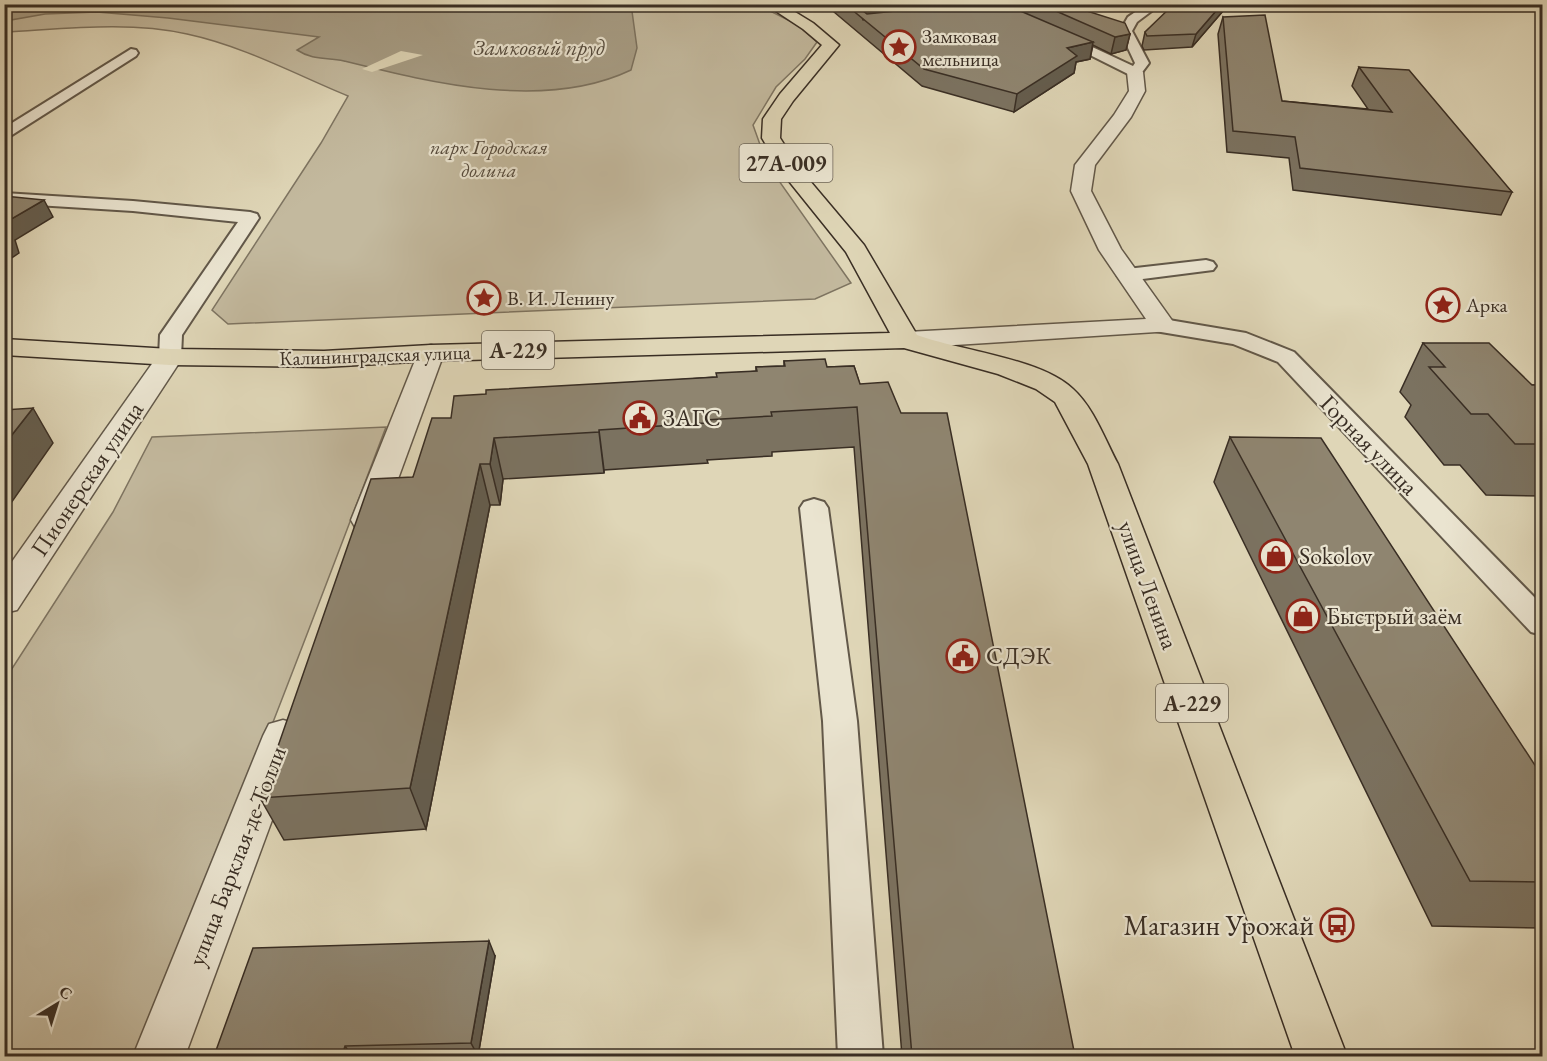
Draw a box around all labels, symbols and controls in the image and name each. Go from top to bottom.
place label: Замковая мельница [922,23,999,72]
place icon: Замковая мельница [881,29,917,65]
water label: Замковый пруд [473,33,605,62]
park label: парк Городская долина [430,134,548,183]
road number: 27А-009 [740,144,832,182]
place icon: В. И. Ленину [466,280,502,316]
place label: В. И. Ленину [507,285,614,311]
place icon: Арка [1425,287,1461,323]
place label: Арка [1465,292,1507,318]
road number: А-229 [482,331,554,369]
street label: Калининградская улица [279,339,471,371]
street label: Горная улица [1314,388,1425,502]
street label: Пионерская улица [23,395,150,562]
public building icon: ЗАГС [622,400,658,436]
place label: ЗАГС [663,402,721,433]
street label: улица Ленина [1111,516,1186,654]
shop icon: Sokolov [1258,538,1294,574]
place label: Sokolov [1299,540,1373,571]
shop icon: Быстрый заём [1285,598,1321,634]
place label: Быстрый заём [1326,600,1462,631]
public building icon: СДЭК [945,638,981,674]
place label: СДЭК [986,640,1052,671]
road number: А-229 [1156,684,1228,722]
street label: улица Барклая-де-Толли [180,741,293,970]
place label: Магазин Урожай [1124,907,1314,943]
bus stop icon: Магазин Урожай [1319,907,1355,943]
north arrow [27,974,87,1034]
text: С [55,981,77,1004]

